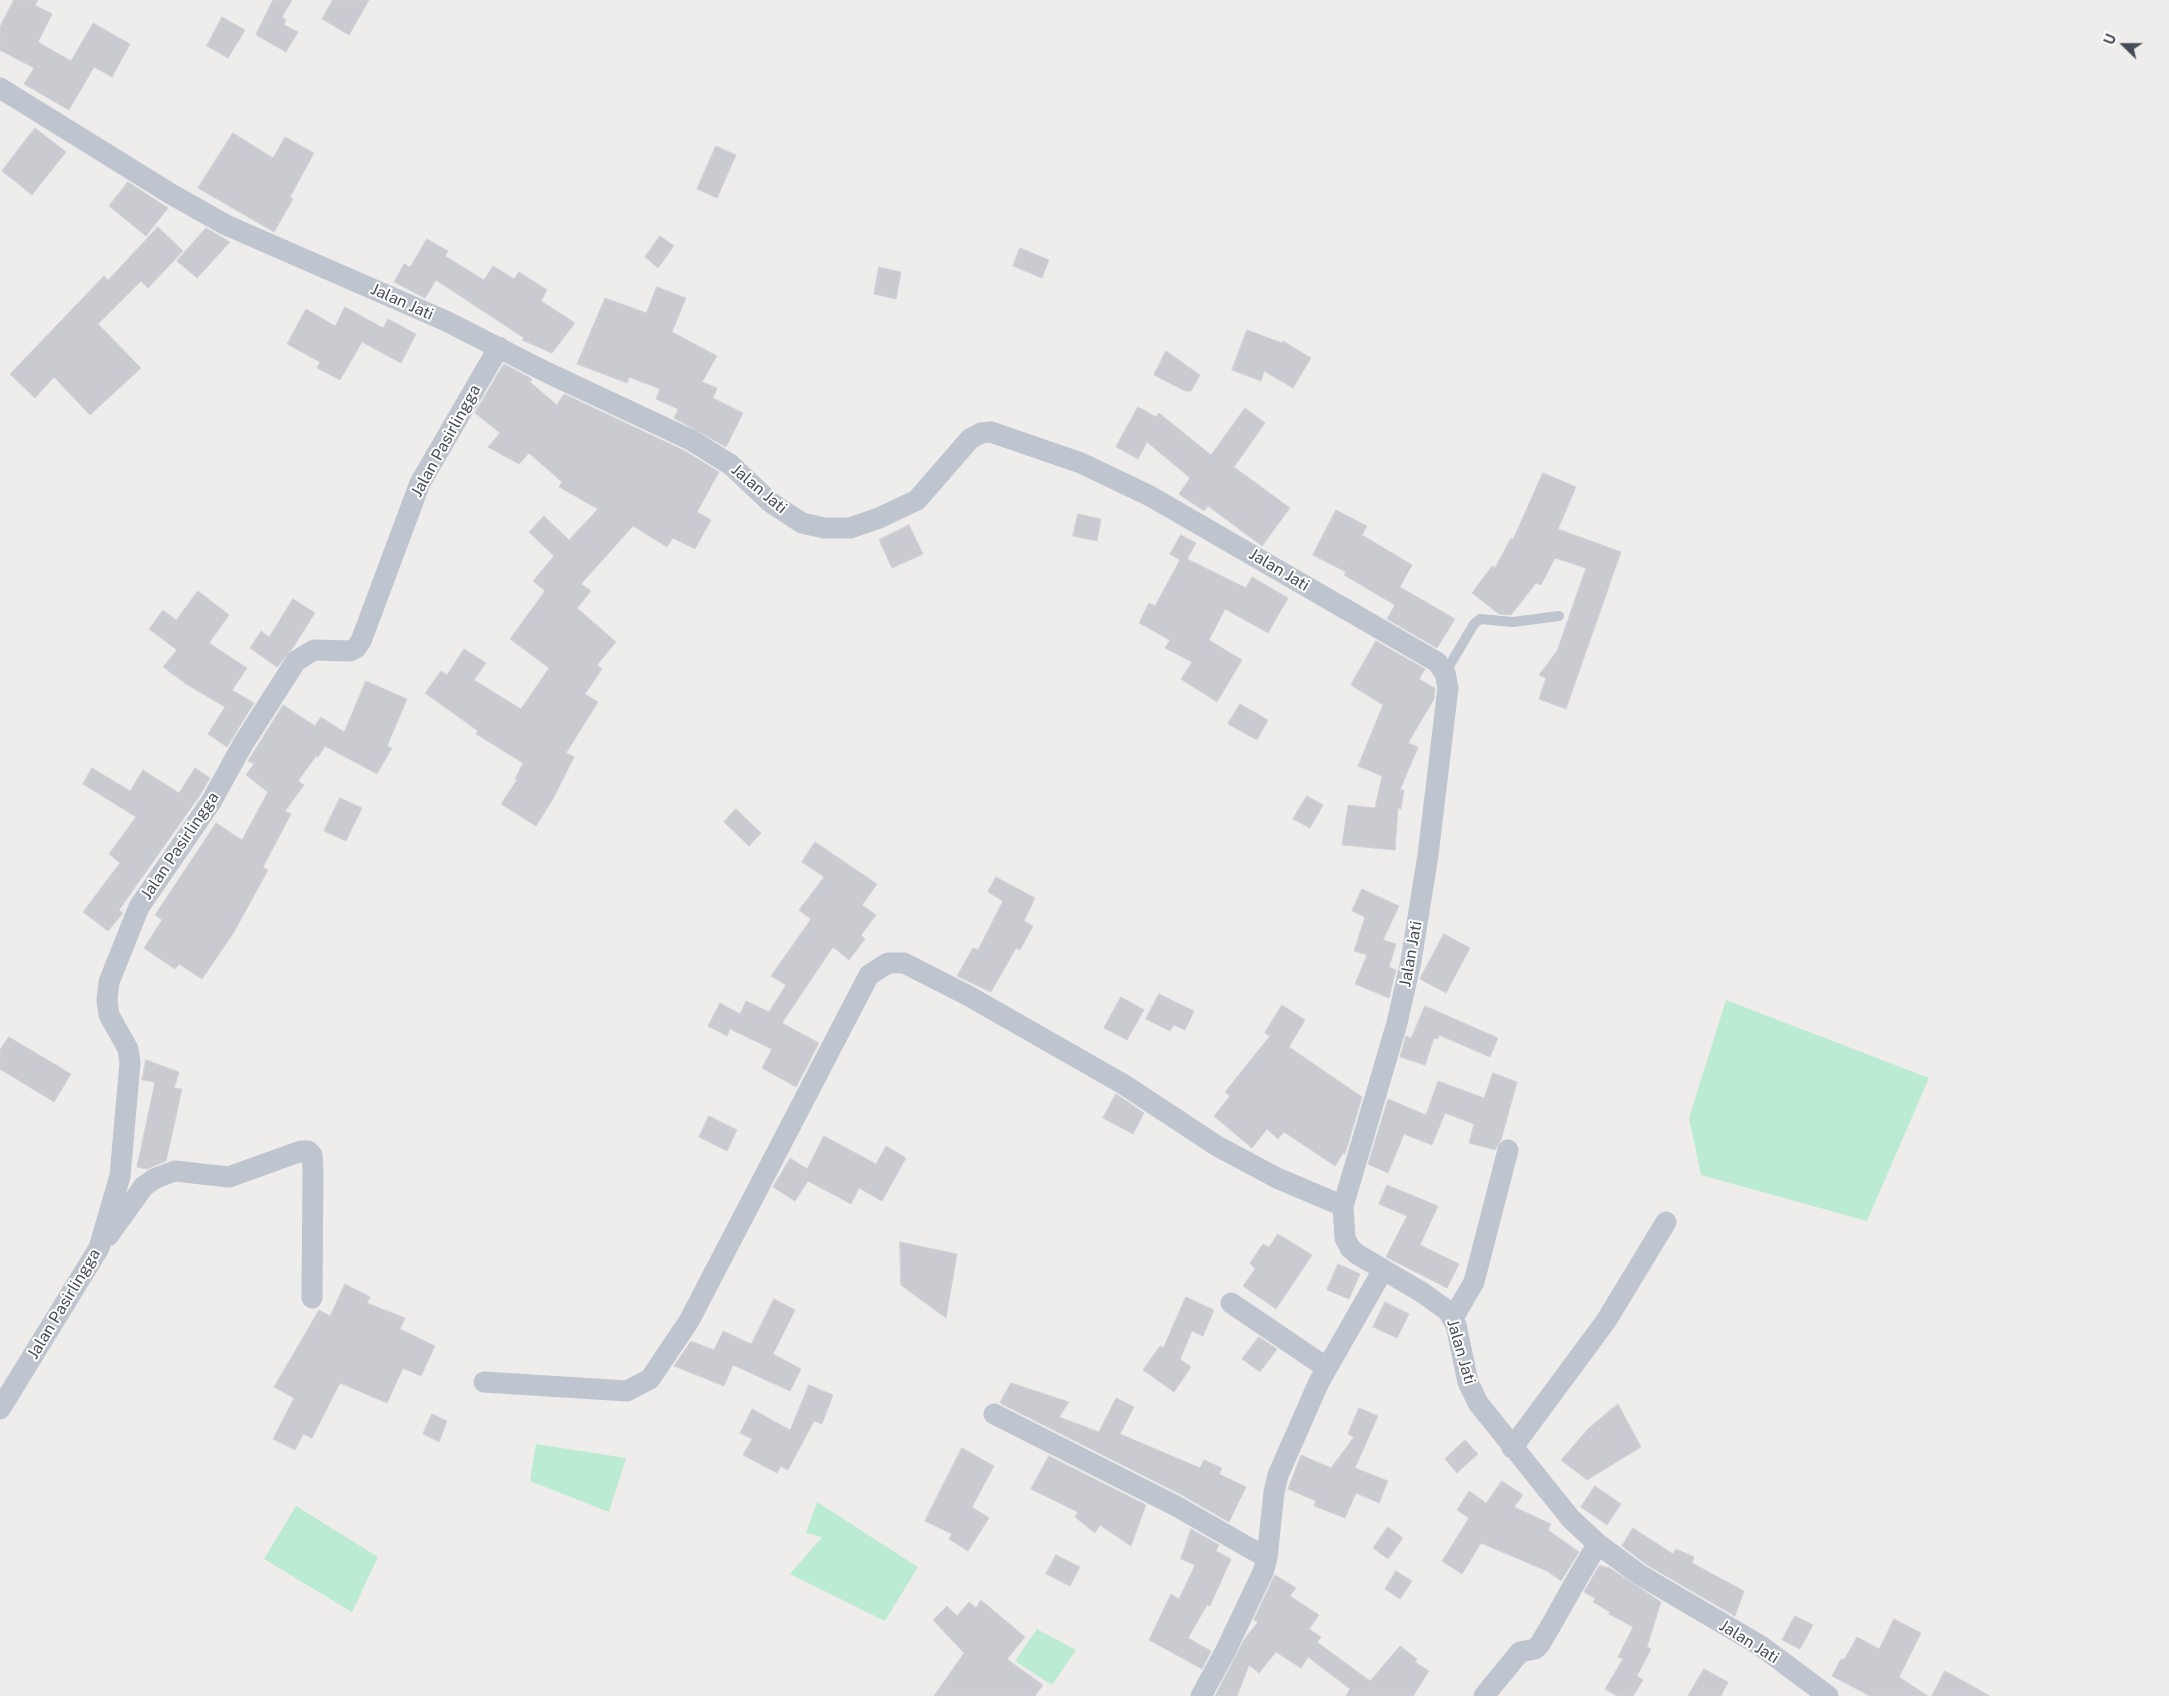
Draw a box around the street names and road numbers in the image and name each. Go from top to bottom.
street label: Jalan Jati [368,280,436,324]
street label: Jalan Pasirlingga [407,382,485,500]
street label: Jalan Jati [727,460,791,518]
street label: Jalan Jati [1245,545,1313,595]
street label: Jalan Pasirlingga [137,789,223,903]
street label: Jalan Jati [1396,919,1426,989]
street label: Jalan Pasirlingga [23,1245,105,1363]
street label: Jalan Jati [1443,1317,1479,1387]
street label: Jalan Jati [1716,1616,1782,1668]

